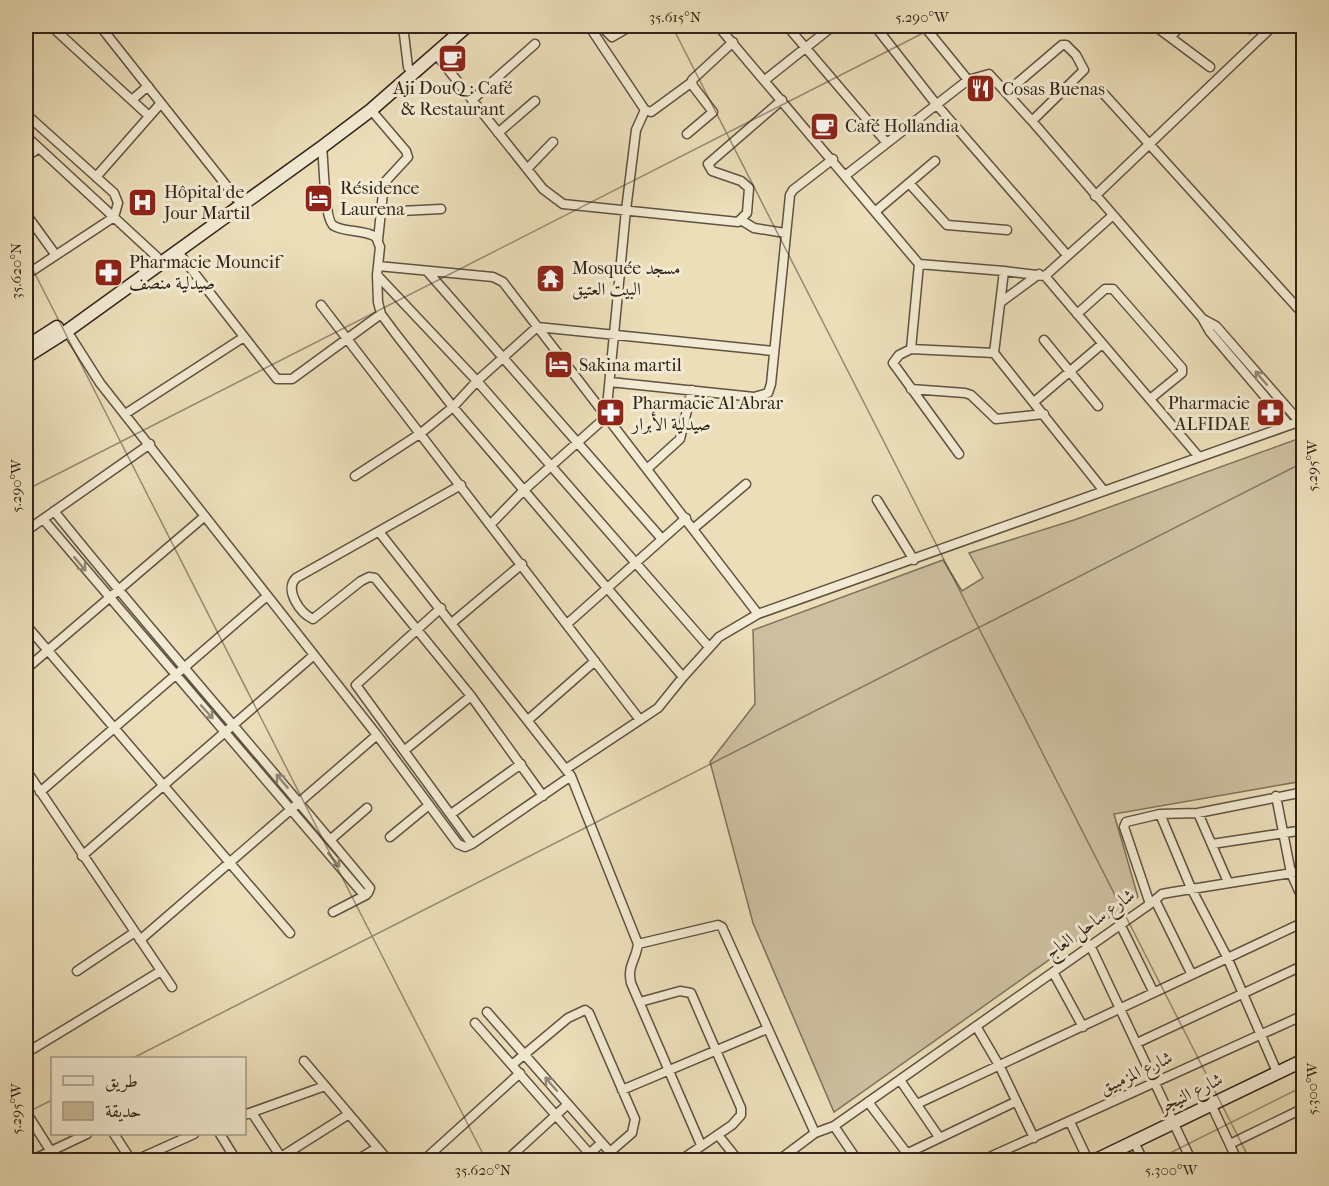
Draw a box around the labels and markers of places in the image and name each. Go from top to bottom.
cafe icon: Aji DouQ : Café & Restaurant [437,43,469,75]
restaurant icon: Cosas Buenas [965,73,997,105]
place label: Aji DouQ : Café & Restaurant [392,78,513,120]
place label: Cosas Buenas [1002,79,1105,100]
cafe icon: Café Hollandia [808,110,840,142]
place label: Café Hollandia [845,116,960,137]
place label: Résidence Laurena [340,178,420,220]
place label: Hôpital de Jour Martil [162,182,250,224]
hotel icon: Résidence Laurena [303,182,335,214]
hospital icon: Hôpital de Jour Martil [127,186,159,218]
place label: Pharmacie Mouncif صيدلية منصف [129,252,284,294]
pharmacy icon: Pharmacie Mouncif صيدلية منصف [92,256,124,288]
place label: Mosquée مسجد البيت العتيق [572,258,680,300]
temple icon: Mosquée مسجد البيت العتيق [535,262,567,294]
hotel icon: Sakina martil [542,349,574,381]
place label: Sakina martil [579,355,682,376]
place label: Pharmacie Al Abrar صيدلية الأبرار [630,393,784,435]
place label: Pharmacie ALFIDAE [1168,393,1250,435]
pharmacy icon: Pharmacie Al Abrar صيدلية الأبرار [595,397,627,429]
pharmacy icon: Pharmacie ALFIDAE [1255,397,1287,429]

